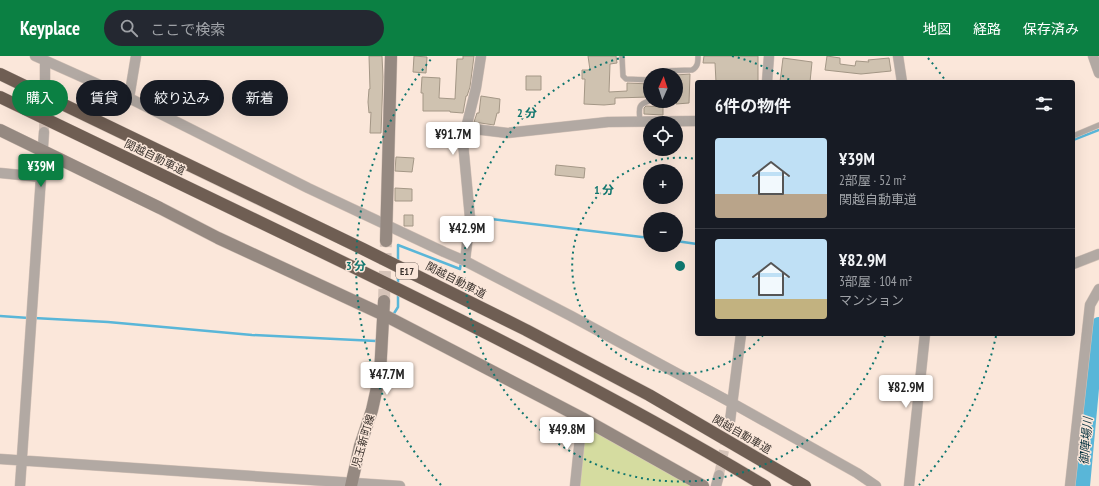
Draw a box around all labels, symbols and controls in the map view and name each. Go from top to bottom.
search box [104,10,384,46]
text: Keyplace [20,16,80,40]
icon: search [118,17,140,39]
text: ここで検索 [150,20,225,39]
text: 地図 [923,20,951,38]
text: 経路 [973,20,1001,38]
text: 保存済み [1023,20,1079,38]
north arrow [643,68,683,108]
map controls [643,68,683,252]
chip: 購入 [12,80,68,116]
chip: 賃貸 [76,80,132,116]
chip: 絞り込み [140,80,224,116]
chip: 新着 [232,80,288,116]
icon: filters [1033,93,1055,115]
text: 6件の物件 [715,95,791,117]
text: 2 分 [517,105,537,120]
button: locate [643,116,683,156]
pin: ¥91.7M [420,122,486,156]
text: ¥91.7M [435,126,471,143]
street label: 関越自動車道 [122,136,188,178]
text: ¥39M [839,148,875,170]
pin: ¥39M [17,154,65,188]
icon: home [747,154,795,202]
text: ¥39M [27,158,55,175]
button: + [643,164,683,204]
text: 2部屋 · 52 m² [839,172,906,189]
text: 1 分 [594,182,614,197]
text: 関越自動車道 [839,191,917,208]
button: − [643,212,683,252]
pin: ¥42.9M [434,216,500,250]
text: ¥42.9M [449,220,485,237]
text: ¥82.9M [839,249,886,271]
icon: home [747,255,795,303]
text: 3 分 [346,258,366,273]
street label: 関越自動車道 [423,259,489,301]
centre of rings [673,259,687,273]
road number: E17 [396,263,418,279]
text: 3部屋 · 104 m² [839,273,912,290]
text: マンション [839,292,904,309]
pin: ¥47.7M [354,362,420,396]
text: ¥47.7M [370,366,404,383]
pin: ¥82.9M [873,375,939,409]
text: ¥82.9M [888,379,924,396]
street label: 関越自動車道 [710,411,774,457]
street label: 児玉新町線 [349,413,377,469]
water label: 御陣場川 [1076,414,1095,466]
pin: ¥49.8M [534,417,600,451]
text: ¥49.8M [549,421,585,438]

